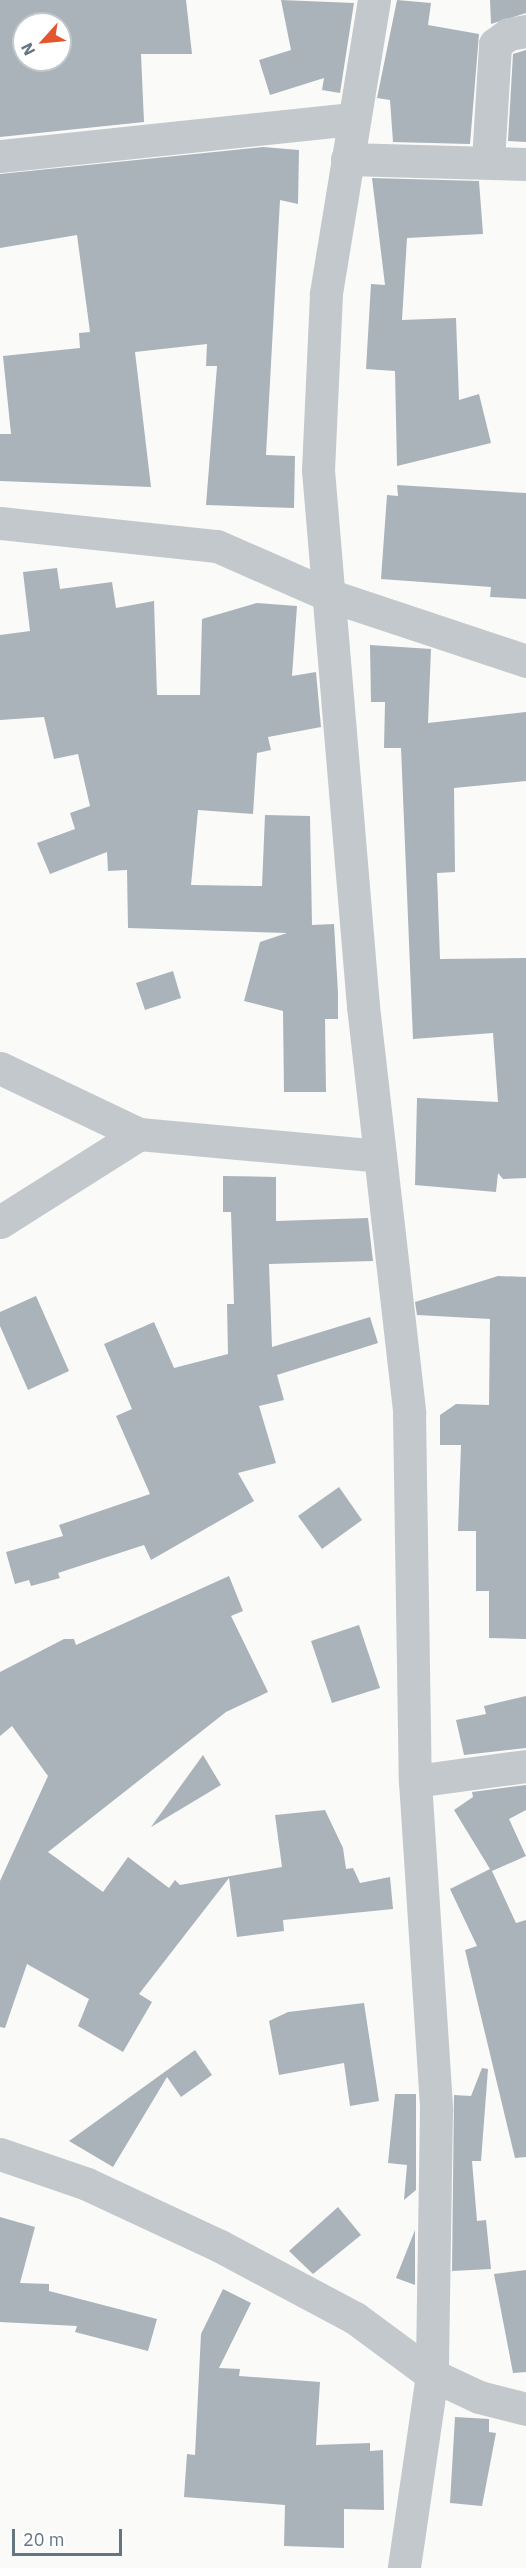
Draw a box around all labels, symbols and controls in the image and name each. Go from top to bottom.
north arrow [12,12,72,72]
text: N [16,40,39,59]
scale bar [15,2517,124,2555]
text: 20 m [23,2528,65,2551]

